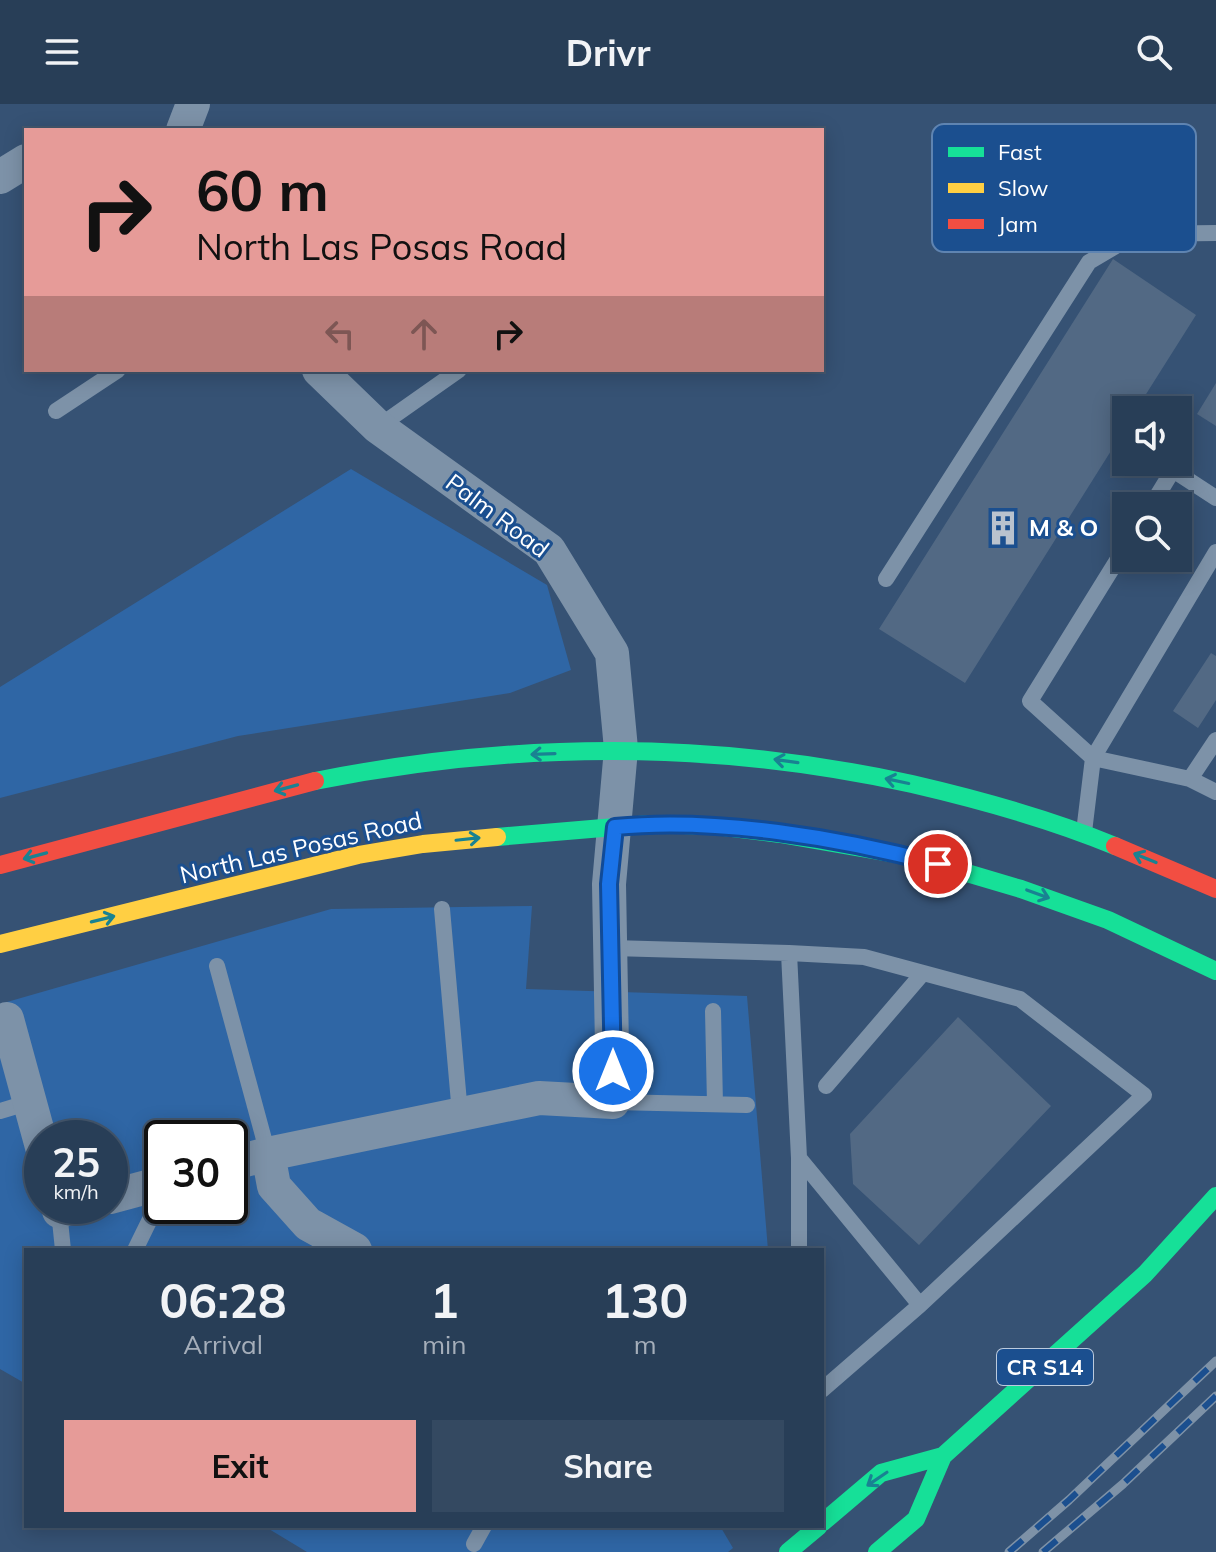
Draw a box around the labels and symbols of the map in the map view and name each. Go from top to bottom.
legend [932,124,1196,252]
text: Fast [998,138,1042,166]
text: Slow [998,174,1048,202]
text: Jam [998,210,1038,238]
street label: Palm Road [440,467,555,564]
building icon: M & O [984,509,1022,547]
place label: M & O [1029,512,1098,542]
one-way arrow [530,747,557,762]
one-way arrow [774,753,799,768]
one-way arrow [884,773,910,788]
one-way arrow [274,781,299,796]
street label: North Las Posas Road [177,805,425,889]
pin [904,830,972,898]
one-way arrow [454,832,481,847]
one-way arrow [23,849,49,864]
one-way arrow [1133,849,1158,864]
one-way arrow [1025,888,1050,903]
one-way arrow [90,911,115,926]
position arrow [571,1029,655,1113]
speed limit sign: 30 [144,1120,248,1224]
road number: CR S14 [997,1349,1093,1385]
one-way arrow [866,1470,888,1487]

